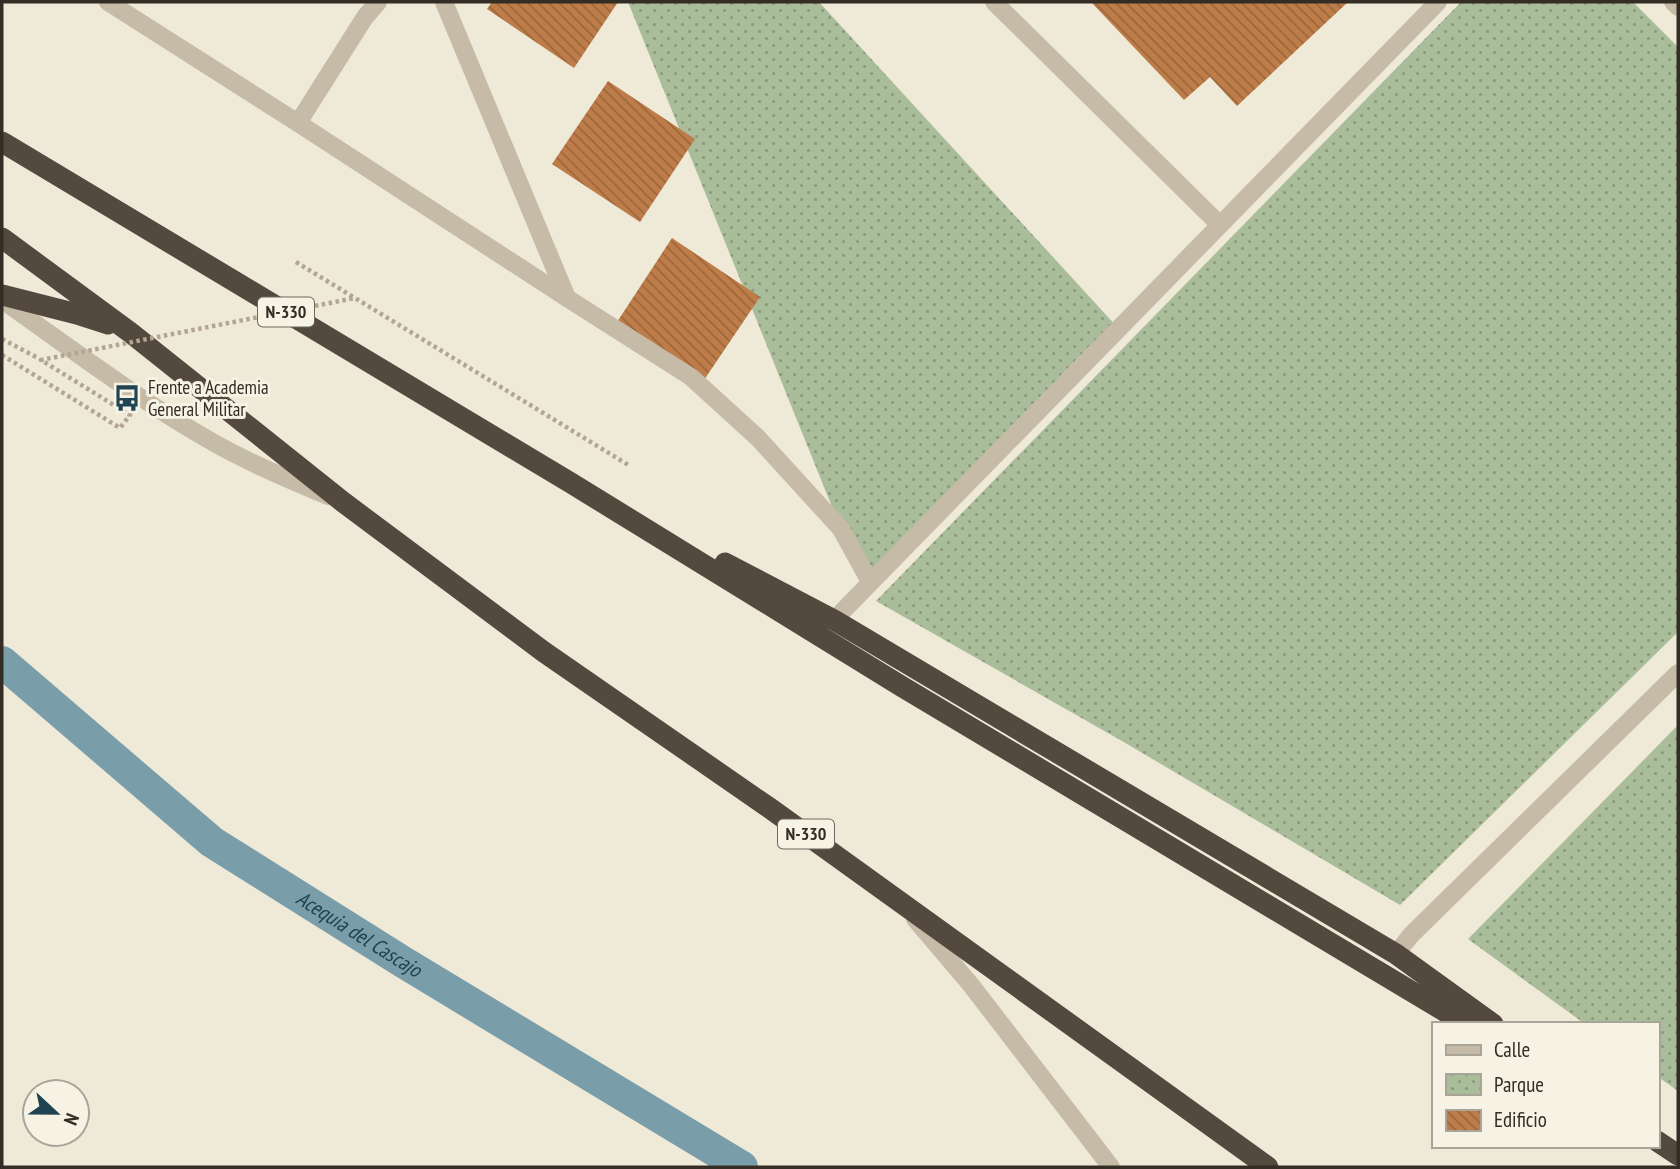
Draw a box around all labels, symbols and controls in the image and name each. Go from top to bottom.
road number: N-330 [258,298,314,326]
place label: Frente a Academia General Militar [148,375,269,421]
bus stop icon: Frente a Academia General Militar [112,383,142,413]
road number: N-330 [778,820,834,848]
water label: Acequia del Cascajo [292,885,428,984]
legend [1432,1022,1659,1148]
text: Calle [1494,1036,1530,1063]
text: Parque [1494,1071,1544,1098]
north arrow [21,1078,91,1148]
text: Edificio [1494,1106,1547,1133]
text: N [59,1110,85,1129]

